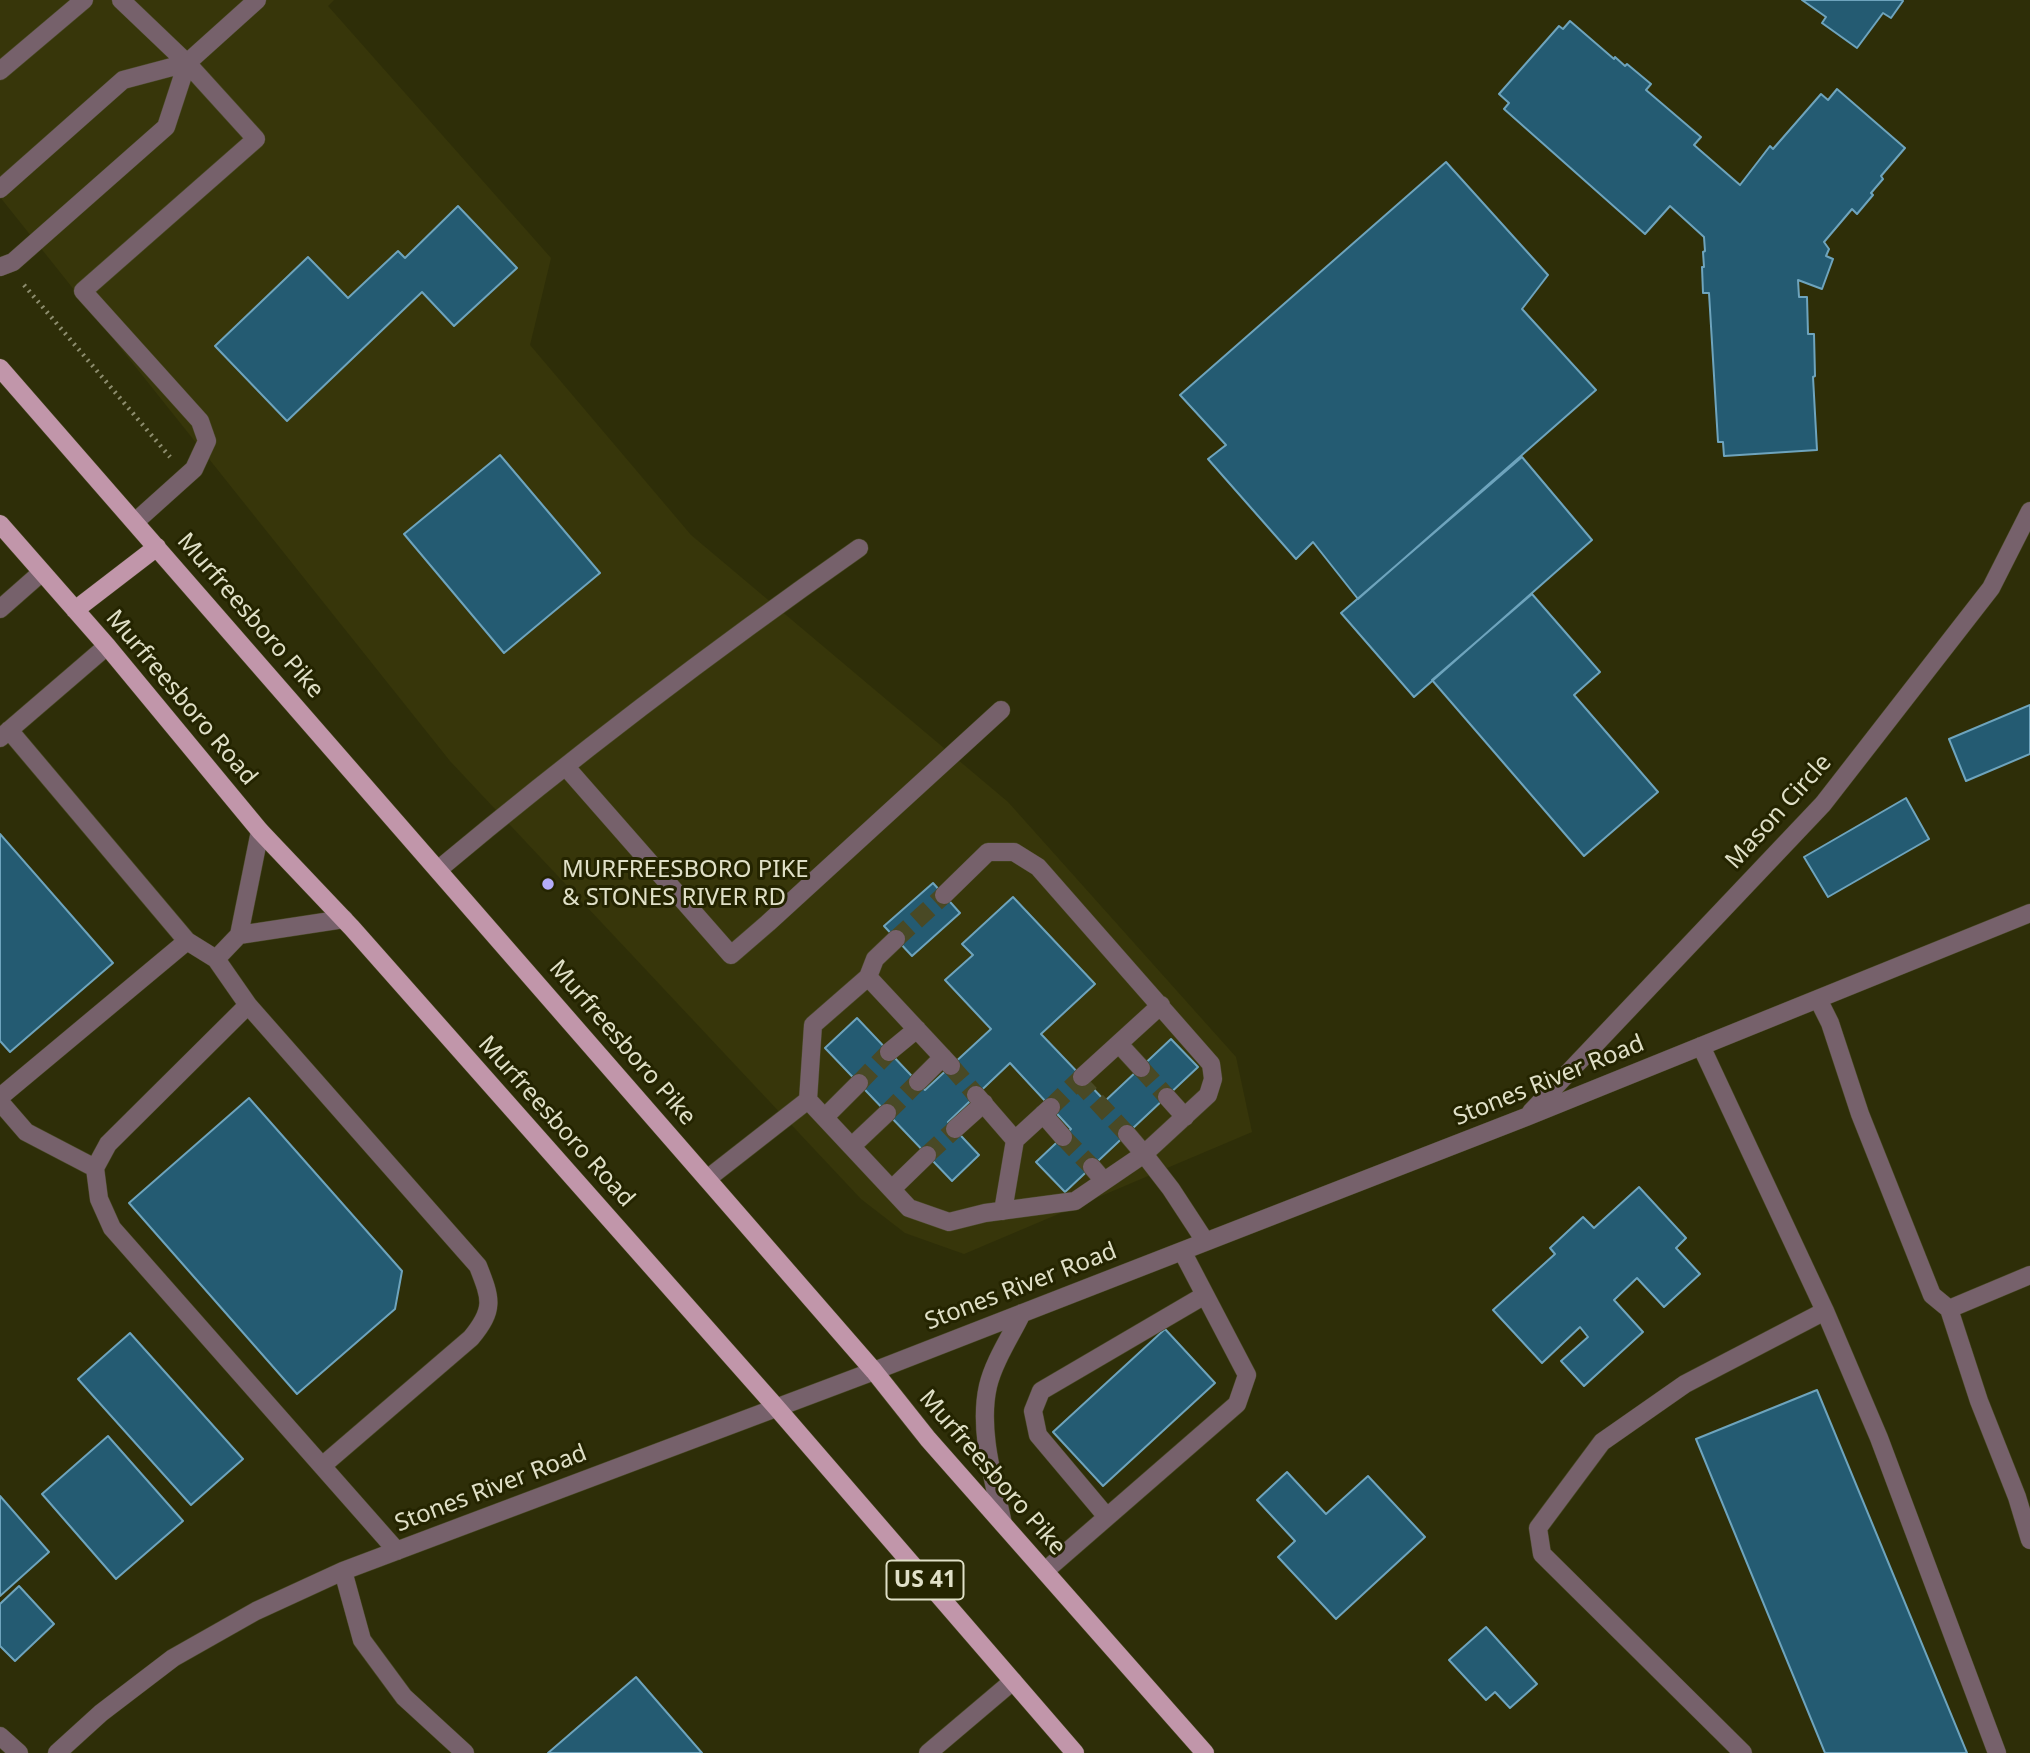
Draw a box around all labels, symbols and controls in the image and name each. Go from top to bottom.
street label: Murfreesboro Pike [170,528,330,704]
street label: Murfreesboro Road [99,605,263,791]
street label: Mason Circle [1720,749,1838,875]
place label: MURFREESBORO PIKE & STONES RIVER RD [562,856,809,912]
marker: MURFREESBORO PIKE & STONES RIVER RD [540,876,556,892]
street label: Murfreesboro Pike [542,955,702,1131]
street label: Stones River Road [1449,1030,1649,1132]
street label: Murfreesboro Road [472,1031,640,1213]
street label: Stones River Road [921,1237,1121,1337]
street label: Murfreesboro Pike [912,1385,1072,1561]
street label: Stones River Road [391,1439,591,1539]
road number: US 41 [886,1560,964,1600]

